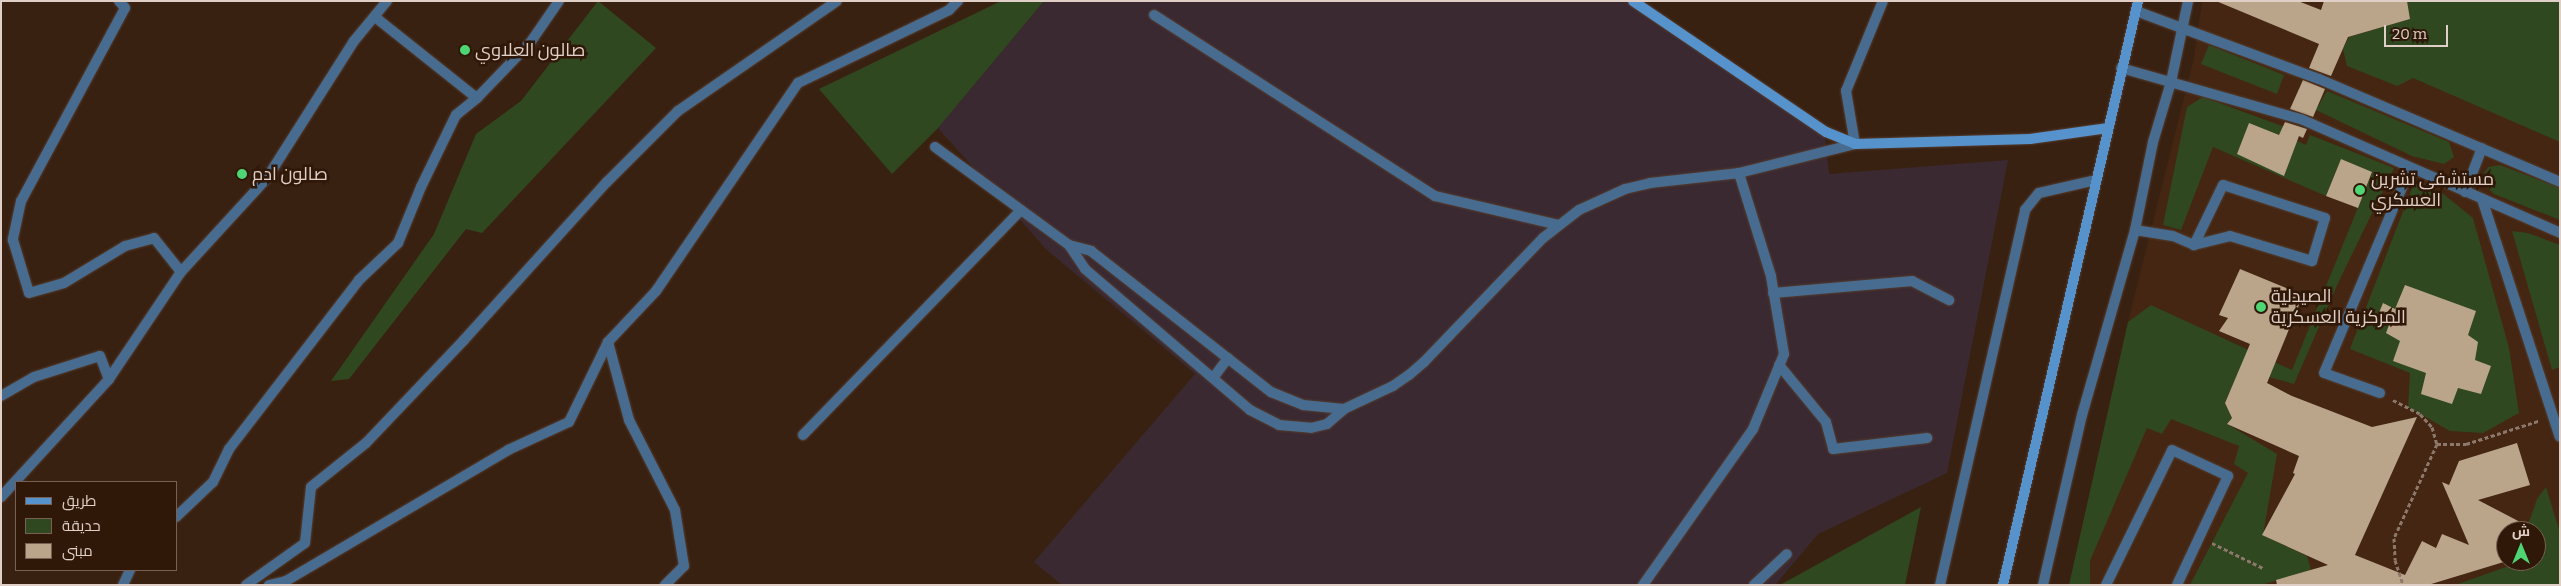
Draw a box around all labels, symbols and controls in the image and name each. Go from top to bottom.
scale bar [2386,15,2450,47]
text: 20 m [2392,25,2427,43]
place label: صالون العلاوي [475,39,585,61]
marker: صالون العلاوي [459,44,471,56]
place label: صالون ادم [252,163,328,185]
marker: صالون ادم [236,168,248,180]
place label: مستشفى تشرين العسكري [2371,169,2494,212]
marker: مستشفى تشرين العسكري [2353,183,2367,197]
place label: الصيدلية المركزية العسكرية [2271,286,2406,328]
marker: الصيدلية المركزية العسكرية [2255,301,2267,313]
legend [15,481,178,571]
text: طريق [62,492,96,510]
text: حديقة [62,517,101,535]
north arrow [2496,521,2546,571]
text: ش [2512,523,2530,540]
text: مبنى [62,542,93,560]

